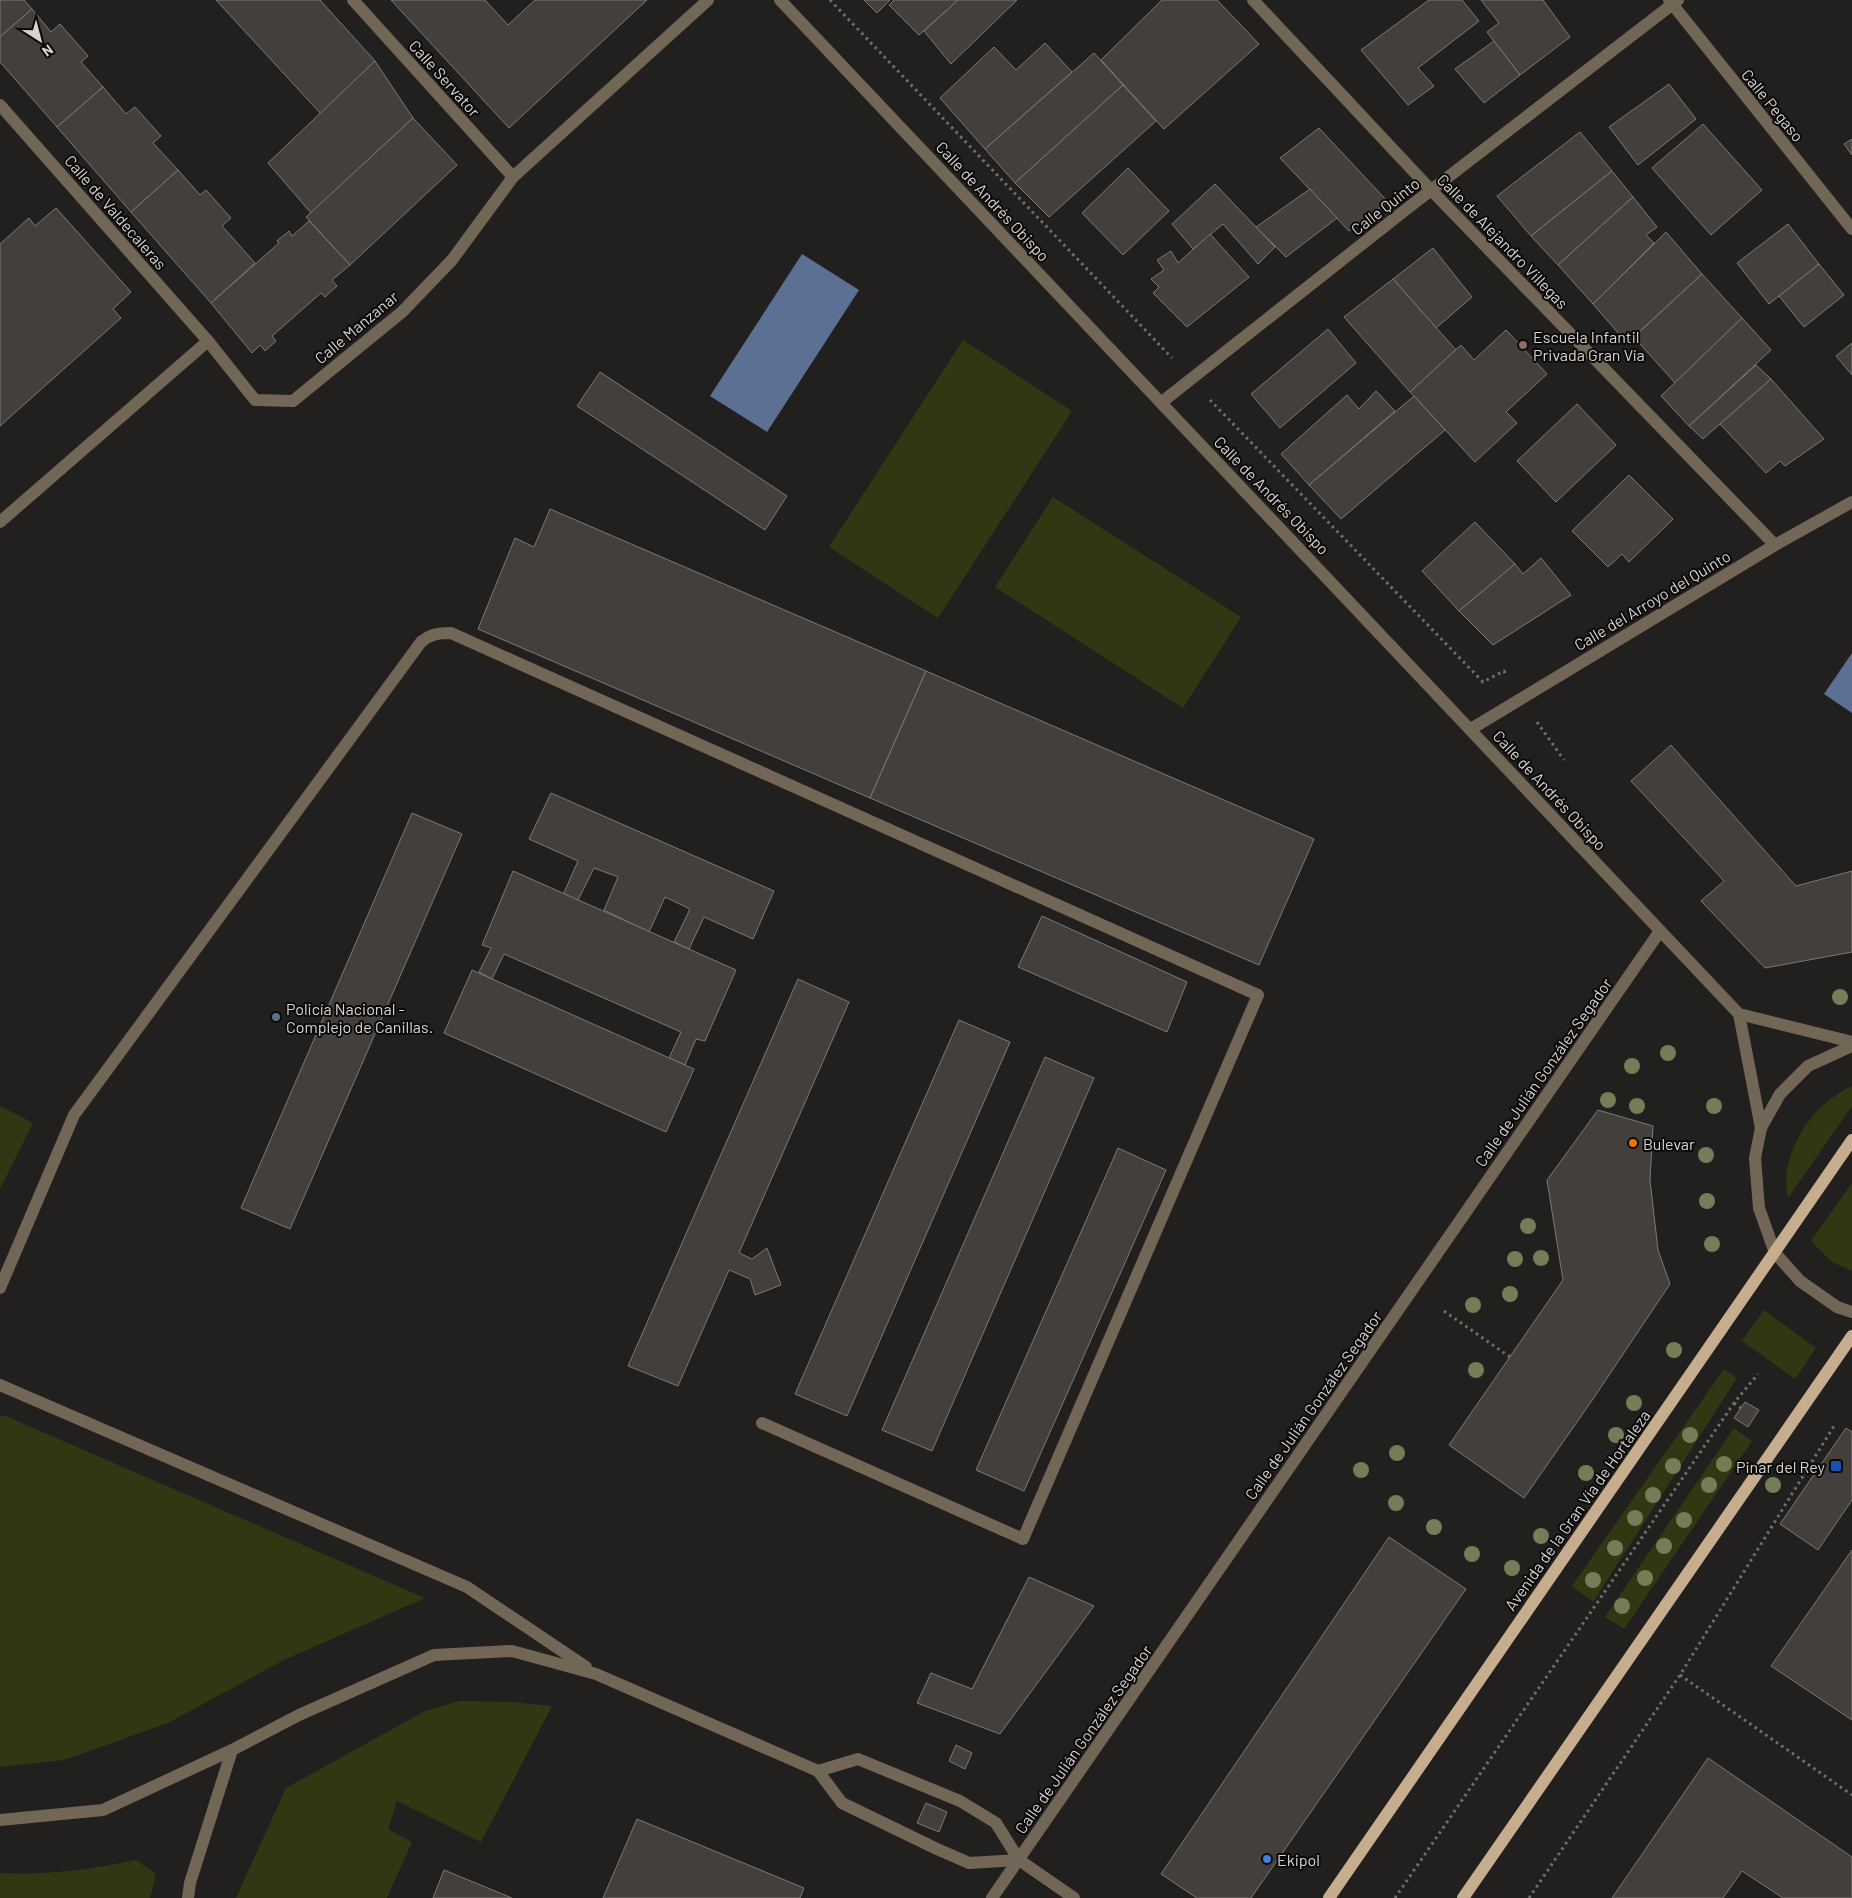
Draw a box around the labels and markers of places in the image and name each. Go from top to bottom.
place label: Escuela Infantil Privada Gran Vía [1533,327,1645,364]
marker: Escuela Infantil Privada Gran Vía [1517,339,1529,351]
place label: Policía Nacional - Complejo de Canillas. [286,999,433,1036]
marker: Policía Nacional - Complejo de Canillas. [270,1011,282,1023]
place label: Bulevar [1643,1134,1695,1153]
marker: Bulevar [1627,1137,1639,1149]
place label: Pinar del Rey [1736,1457,1826,1476]
marker: Pinar del Rey [1829,1459,1843,1473]
place label: Ekipol [1277,1850,1320,1869]
marker: Ekipol [1261,1853,1273,1865]

